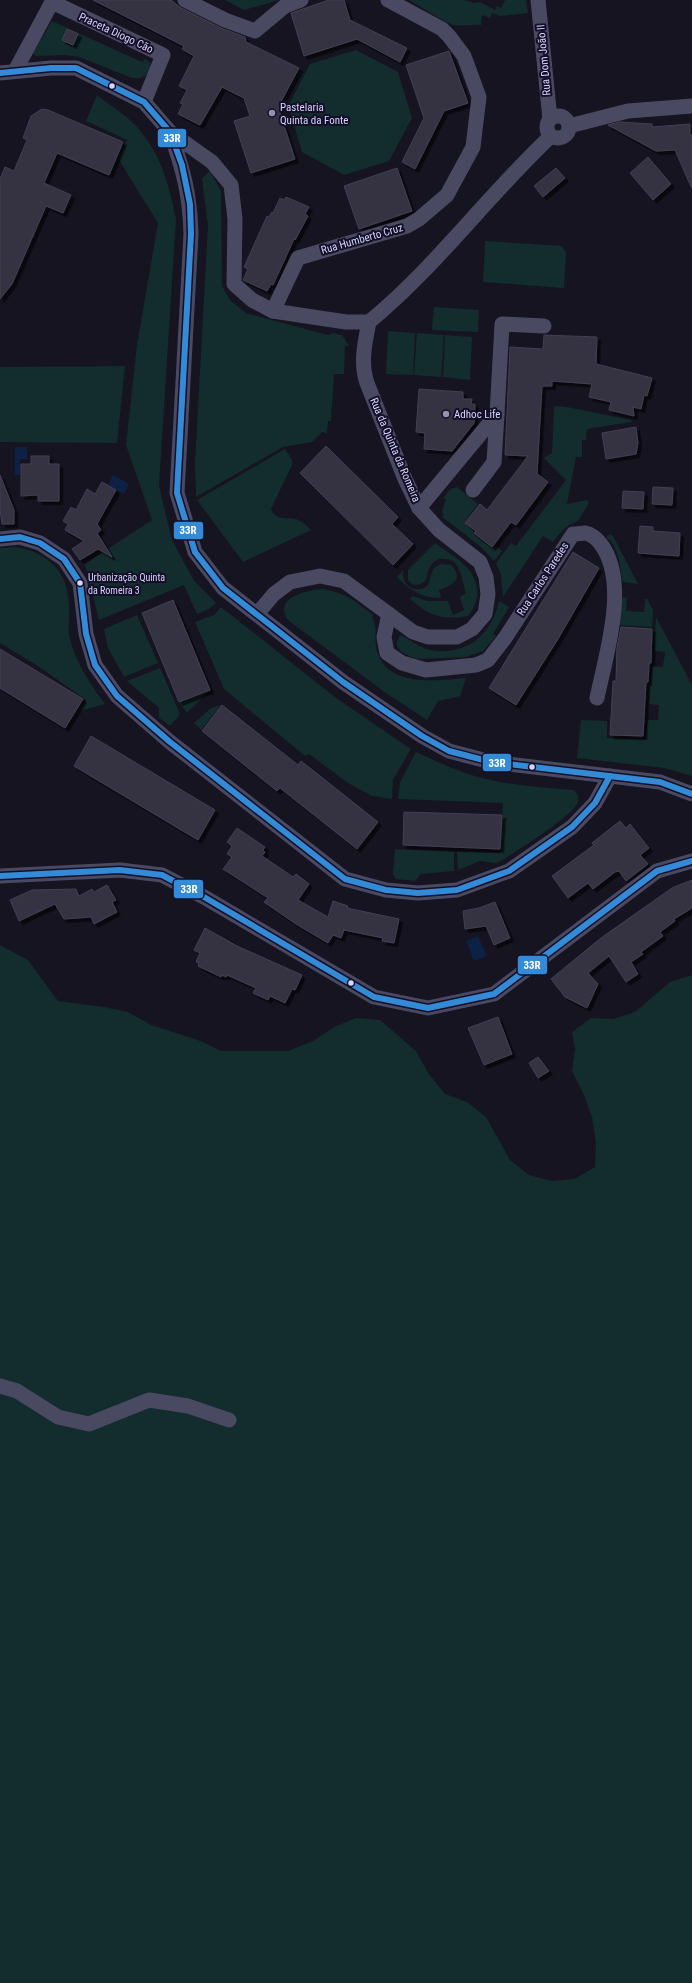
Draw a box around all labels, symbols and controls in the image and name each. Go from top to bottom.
street label: Praceta Diogo Cão [77,10,156,56]
street label: Rua Dom João II [534,24,554,96]
unlabelled marker [107,81,117,91]
place label: Pastelaria Quinta da Fonte [280,101,349,127]
marker: Pastelaria Quinta da Fonte [267,108,277,118]
line badge: 33R [157,128,187,148]
text: 33R [163,132,181,145]
street label: Rua Humberto Cruz [320,221,405,257]
street label: Rua da Quinta da Romeira [367,396,423,504]
place label: Adhoc Life [454,408,501,421]
marker: Adhoc Life [441,409,451,419]
line badge: 33R [173,521,204,540]
text: 33R [179,524,197,537]
street label: Rua Carlos Paredes [514,540,572,618]
place label: Urbanização Quinta da Romeira 3 [88,572,165,596]
marker: Urbanização Quinta da Romeira 3 [75,578,85,588]
line badge: 33R [482,753,512,772]
text: 33R [488,757,506,770]
unlabelled marker [527,762,537,772]
line badge: 33R [173,879,204,899]
text: 33R [180,883,198,896]
line badge: 33R [517,955,548,975]
text: 33R [523,959,541,972]
unlabelled marker [346,978,356,988]

